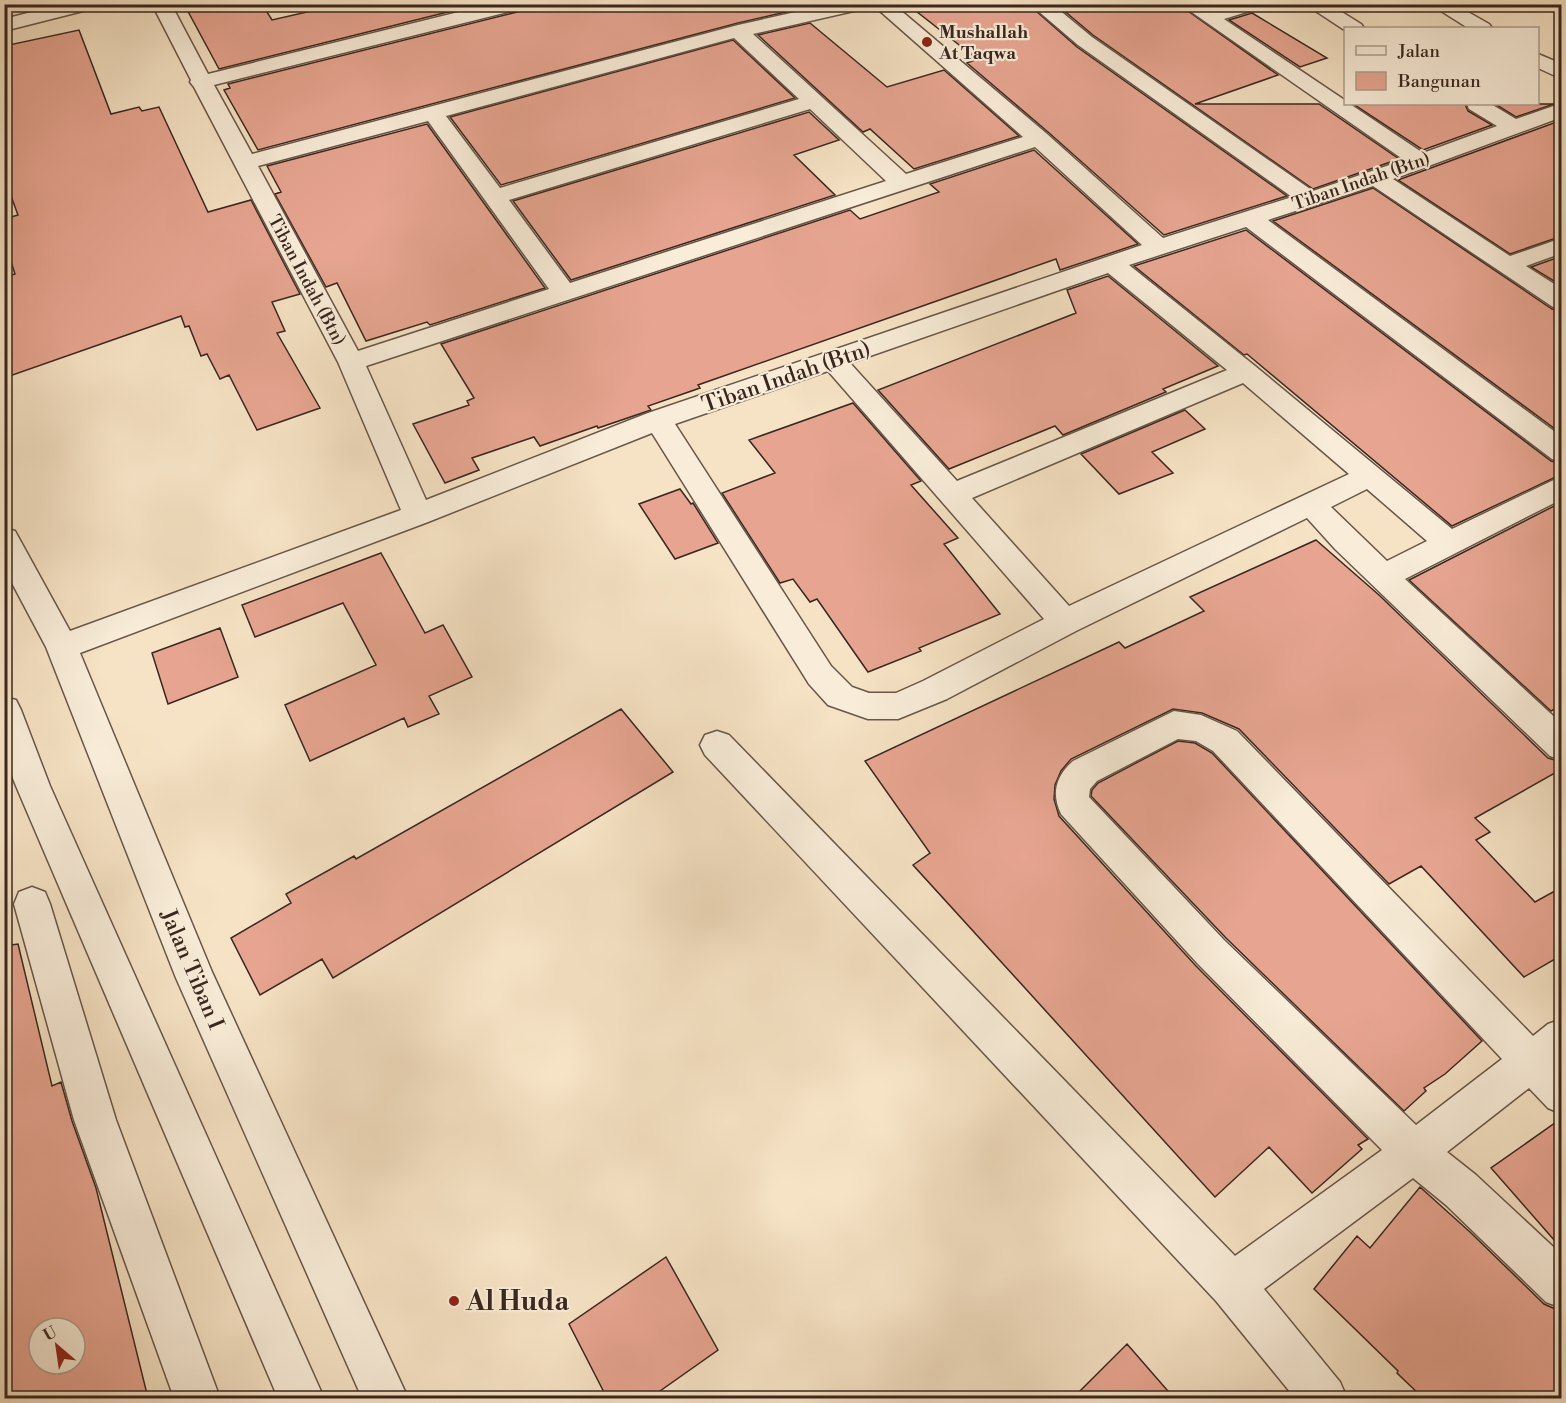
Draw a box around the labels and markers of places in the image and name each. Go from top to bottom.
place label: Mushallah At Taqwa [938,21,1028,65]
marker: Mushallah At Taqwa [920,35,934,49]
place label: Al Huda [465,1285,569,1319]
marker: Al Huda [447,1294,461,1308]

